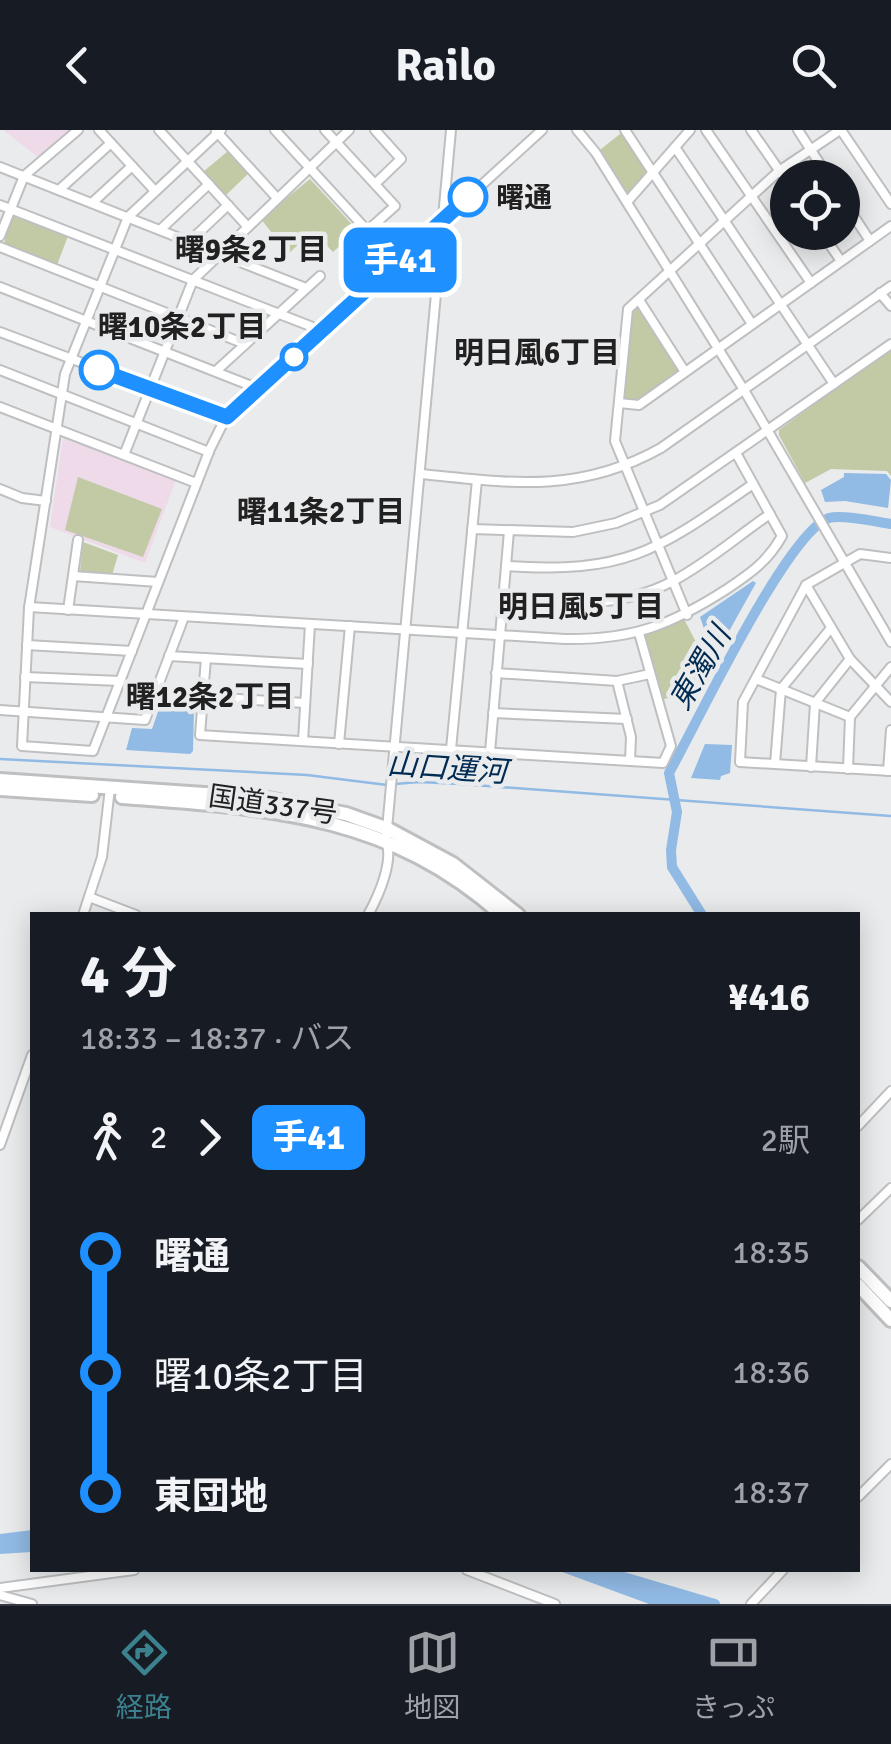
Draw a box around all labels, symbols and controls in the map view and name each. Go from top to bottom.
icon: back [50,38,105,93]
text: Railo [395,38,496,93]
icon: search [786,38,841,93]
map controls [770,160,860,250]
button: locate [770,160,860,250]
marker: 曙通 [449,178,487,216]
place label: 曙通 [496,181,552,215]
line badge: 手41 [342,228,458,292]
district label: 曙9条2丁目 [175,232,327,269]
text: 手41 [364,239,436,282]
district label: 曙10条2丁目 [98,309,266,346]
district label: 明日風6丁目 [454,335,620,372]
unlabelled marker [281,344,307,370]
unlabelled marker [80,351,118,389]
district label: 曙11条2丁目 [237,494,405,531]
district label: 明日風5丁目 [498,589,664,626]
water label: 東濁川 [662,617,740,716]
district label: 曙12条2丁目 [126,679,294,716]
water label: 山口運河 [386,746,513,791]
street label: 国道337号 [206,779,339,831]
text: 4 分 [80,940,177,1008]
text: ¥416 [728,974,810,1021]
text: 18:33 – 18:37 · バス [80,1019,354,1058]
icon: walk [80,1110,135,1165]
icon: forward [182,1110,237,1165]
text: 手41 [272,1116,345,1159]
text: 2 [150,1118,167,1157]
text: 2駅 [761,1121,810,1160]
text: 曙通 [154,1233,230,1280]
text: 18:35 [732,1233,810,1272]
text: 曙10条2丁目 [154,1353,368,1400]
text: 18:36 [732,1353,810,1392]
text: 東団地 [154,1473,268,1520]
text: 18:37 [732,1473,810,1512]
tab: 経路 [116,1625,172,1725]
tab: 地図 [404,1625,460,1725]
tab: きっぷ [692,1625,775,1725]

